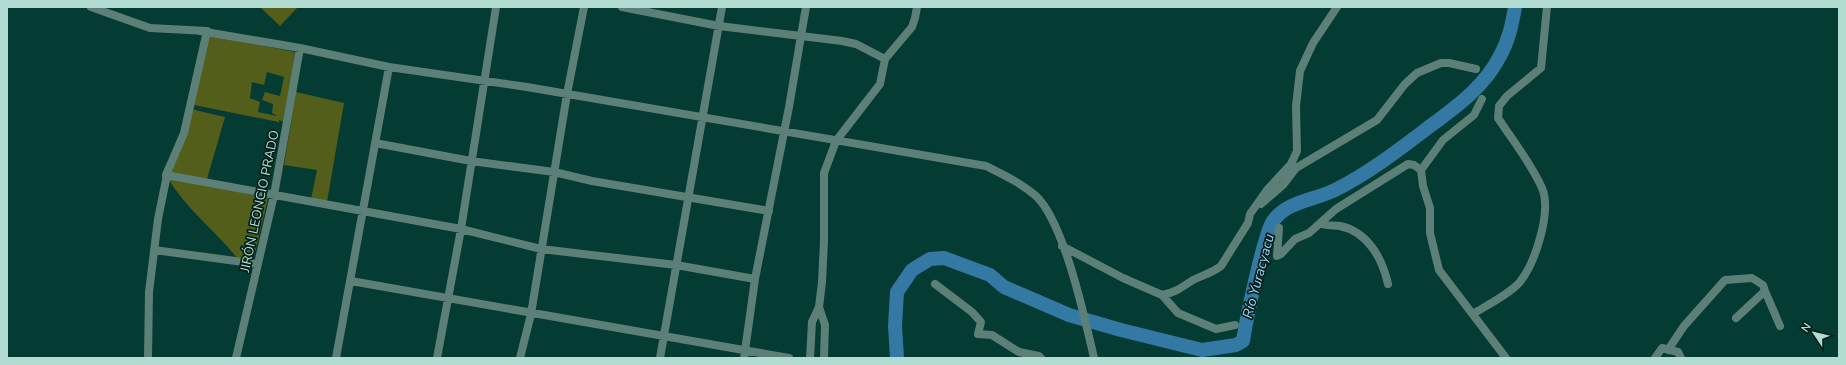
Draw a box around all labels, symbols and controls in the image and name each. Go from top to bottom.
street label: JIRÓN LEONCIO PRADO [235,128,284,275]
water label: Río Yuracyacu [1238,232,1279,321]
north arrow [1794,313,1834,353]
text: N [1798,320,1815,335]

